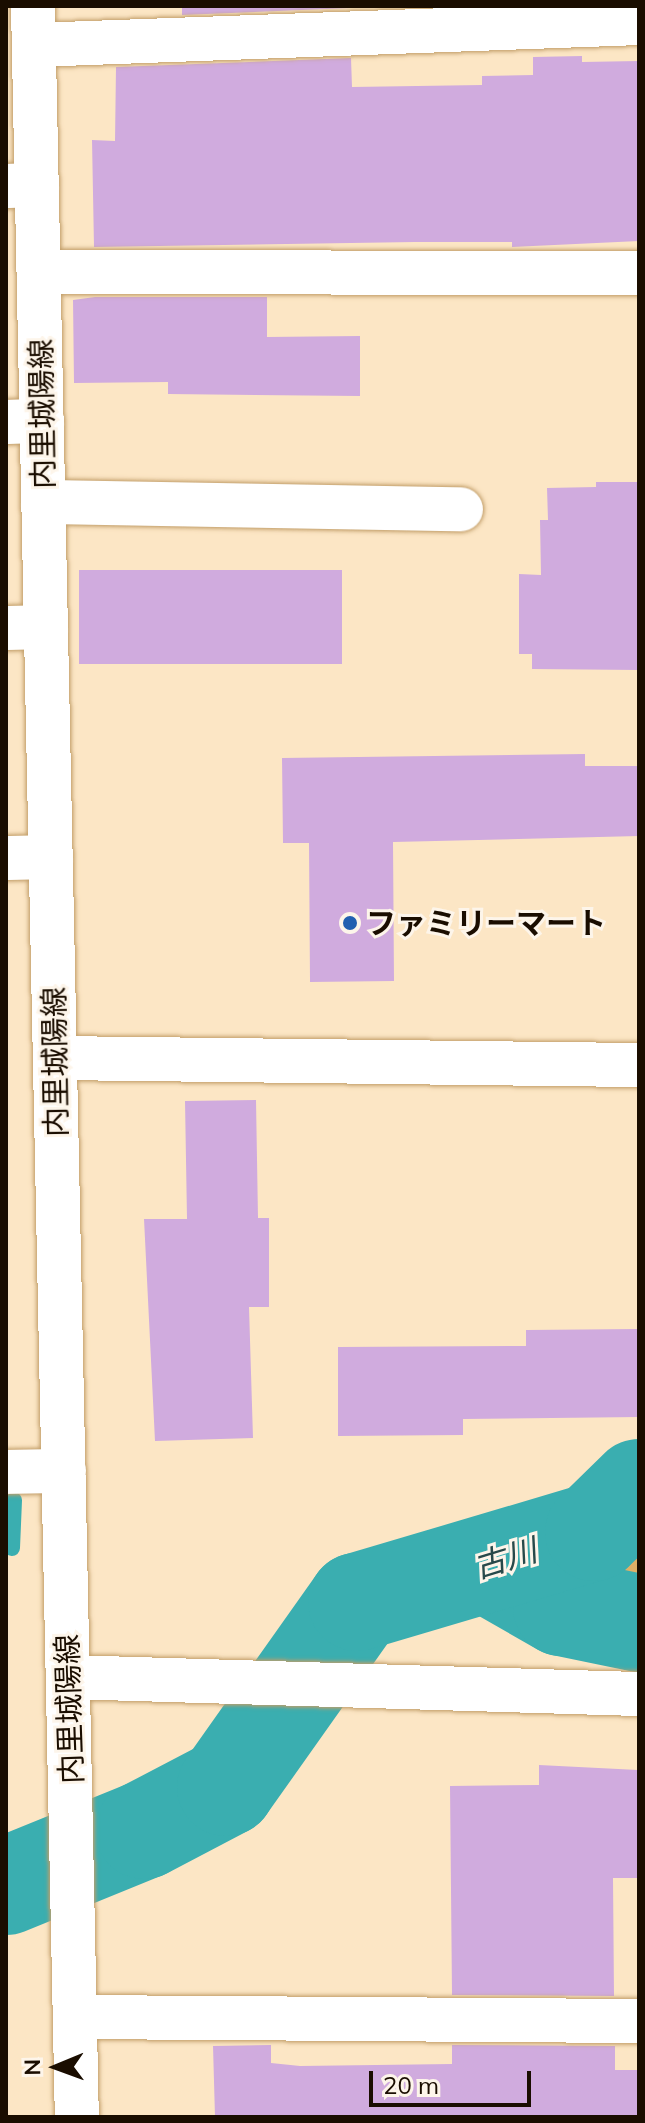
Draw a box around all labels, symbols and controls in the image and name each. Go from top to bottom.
street label: 内里城陽線 [23,339,61,489]
place label: ファミリーマート [366,905,606,941]
marker: ファミリーマート [341,914,359,932]
street label: 内里城陽線 [36,987,74,1137]
water label: 古川 [469,1530,541,1586]
street label: 内里城陽線 [48,1633,90,1785]
north arrow [16,2027,96,2107]
scale bar [373,2055,535,2105]
text: N [18,2059,46,2076]
text: 20 m [383,2070,439,2100]

